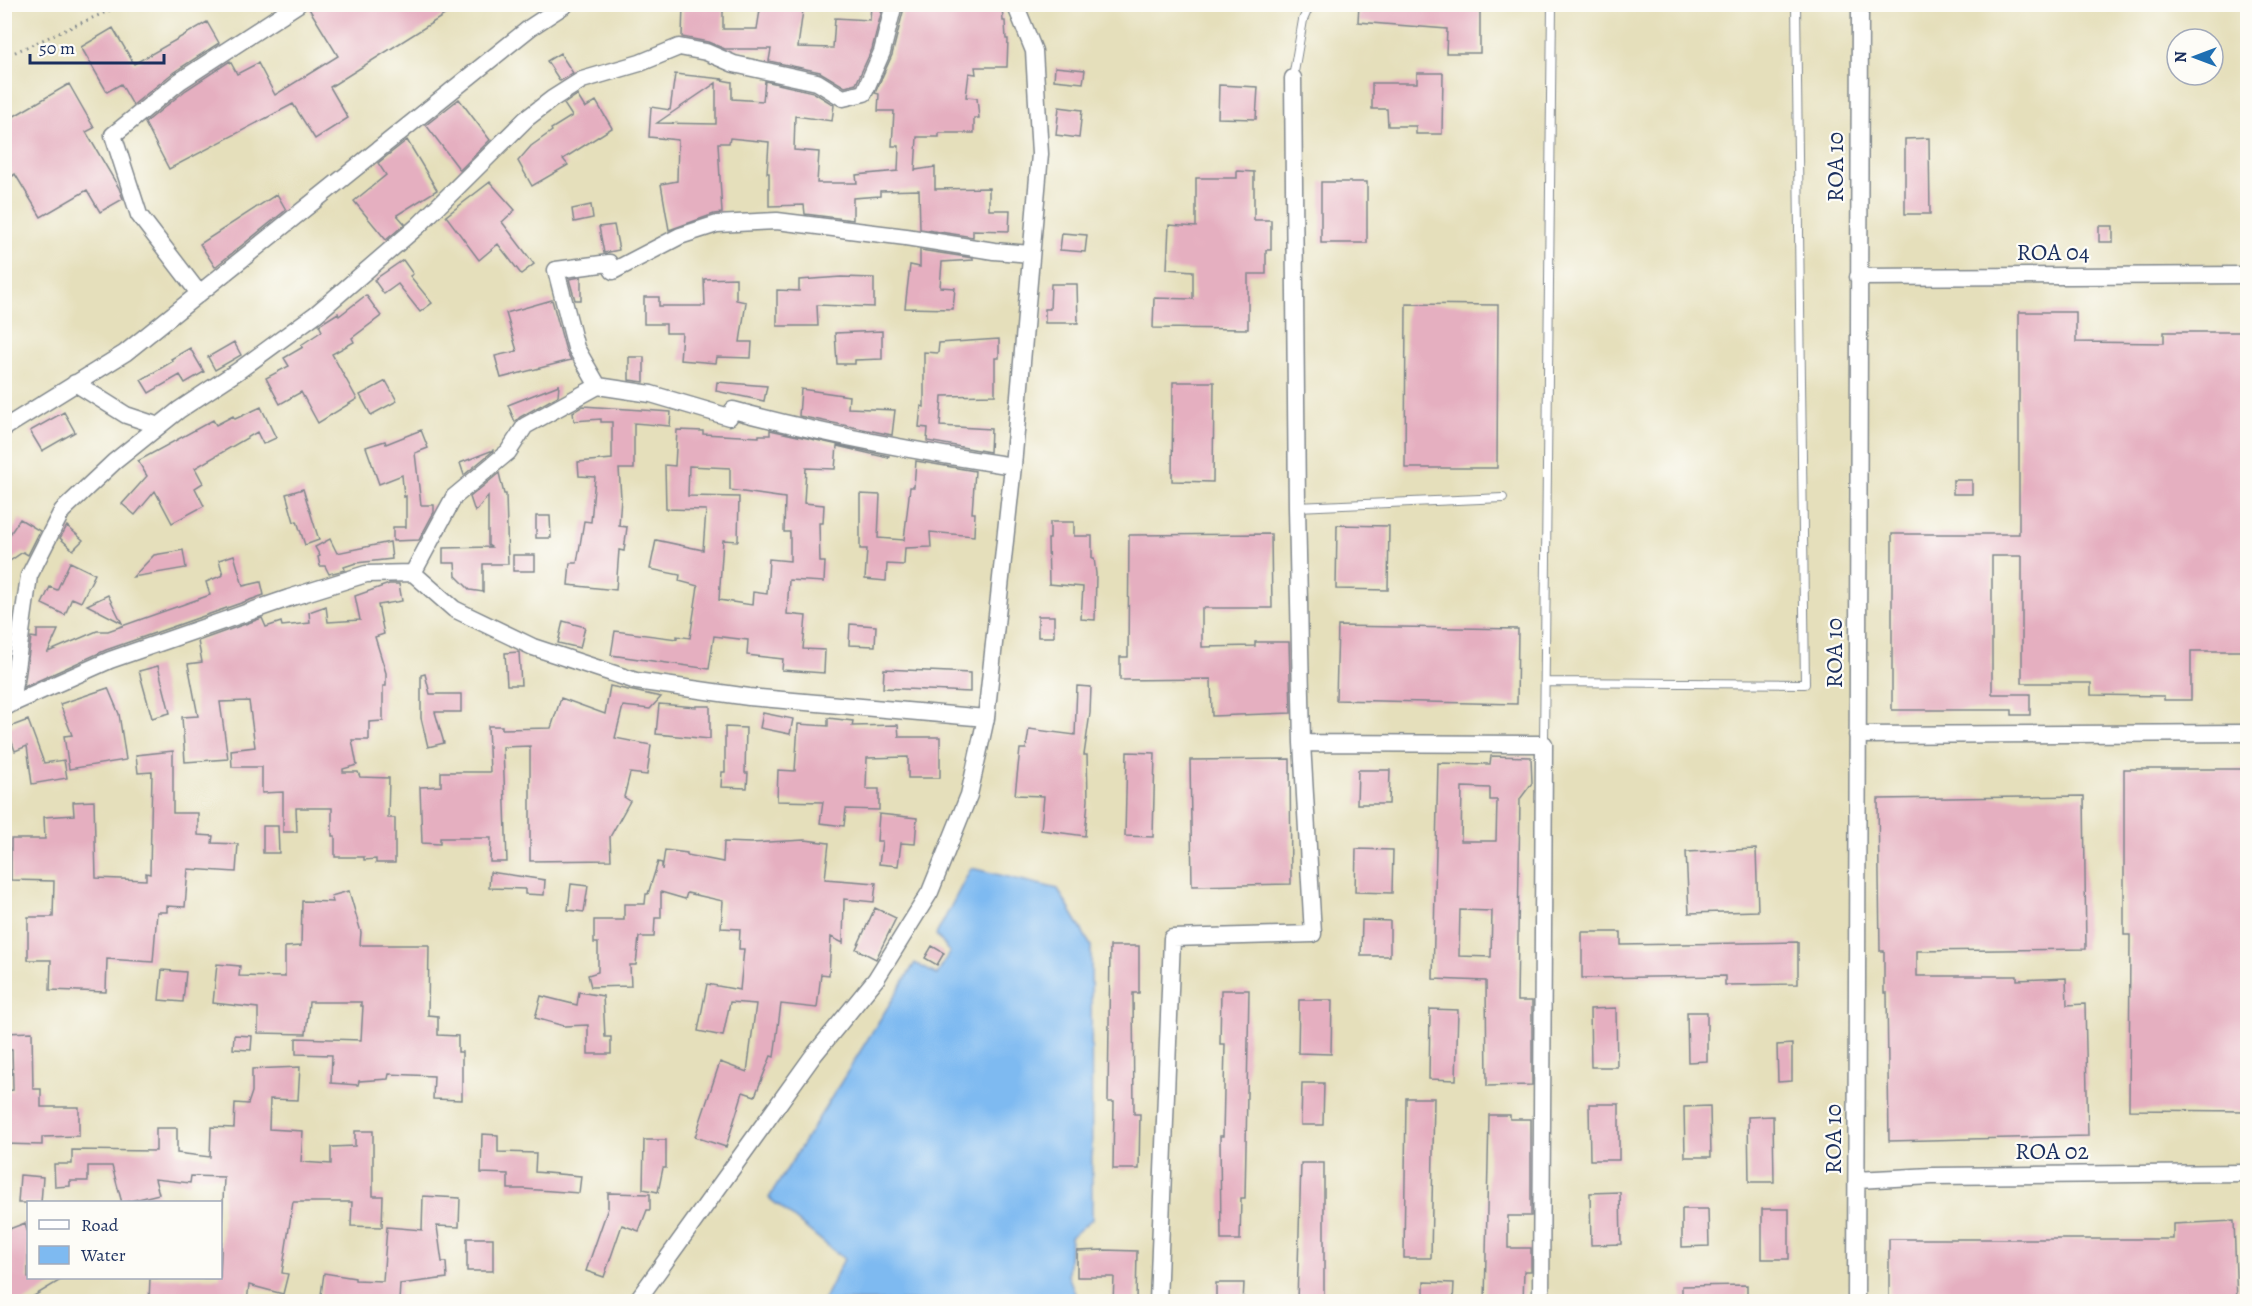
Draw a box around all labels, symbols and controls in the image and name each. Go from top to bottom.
scale bar [30,27,164,65]
north arrow [2165,27,2225,87]
text: 50 m [39,36,75,60]
text: N [2170,51,2192,63]
street label: ROA 10 [1819,132,1851,202]
street label: ROA 04 [2016,236,2090,268]
street label: ROA 10 [1818,618,1850,688]
street label: ROA 10 [1817,1104,1849,1174]
street label: ROA 02 [2015,1135,2089,1167]
legend [27,1201,222,1279]
text: Road [81,1213,119,1237]
text: Water [80,1243,126,1267]

